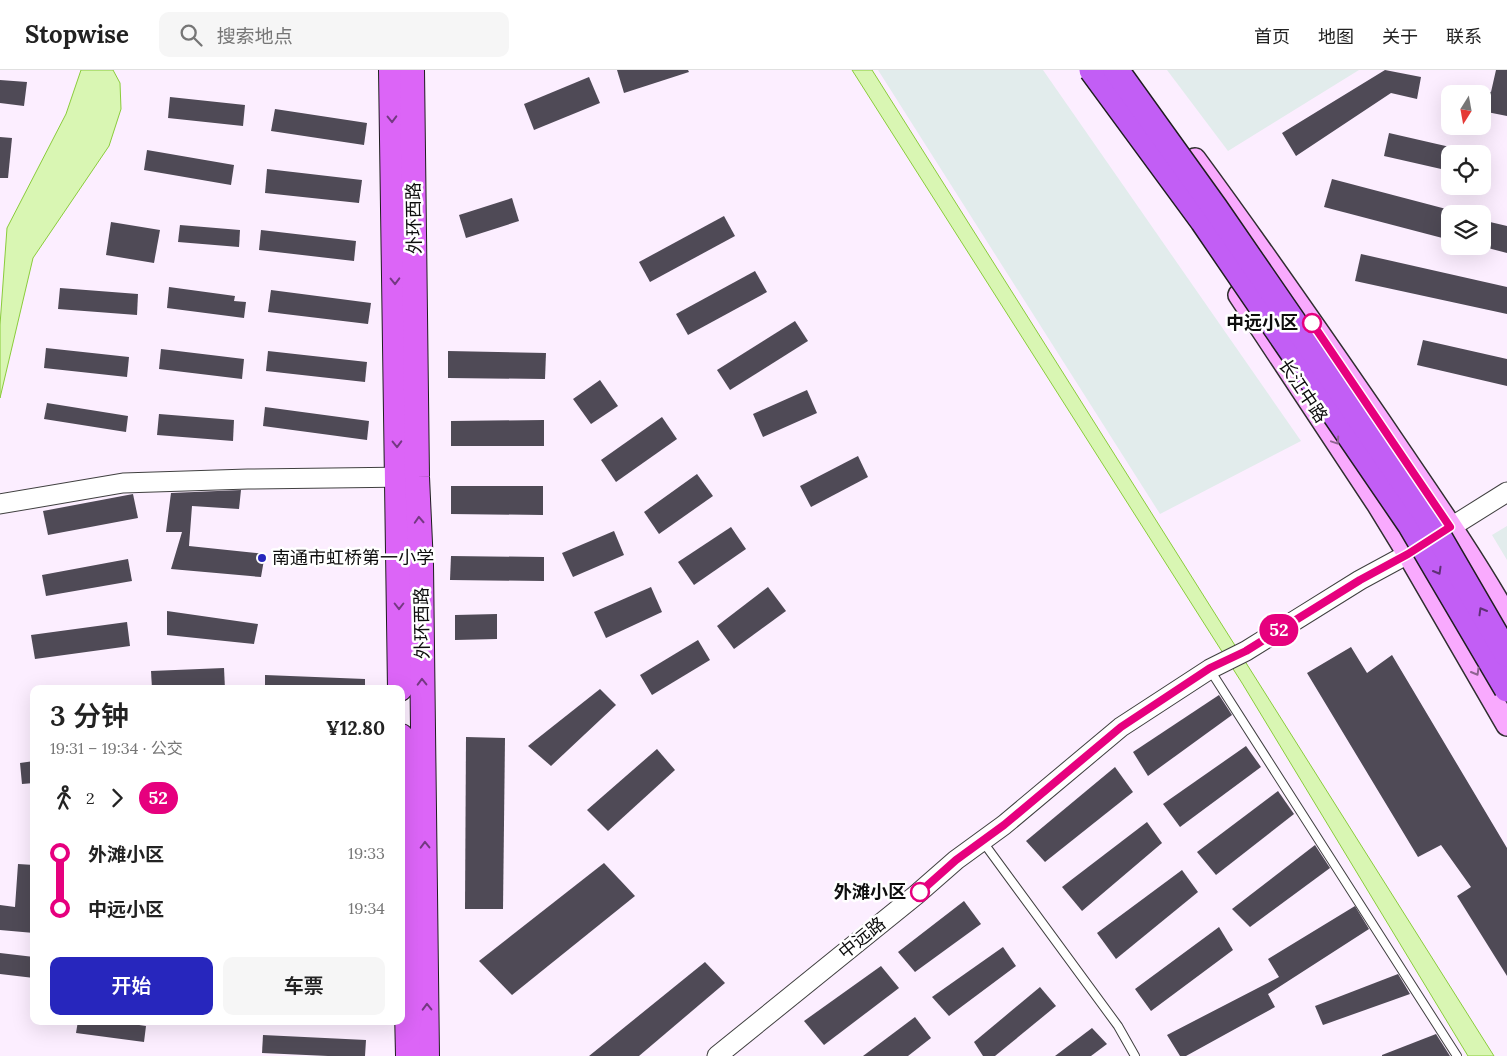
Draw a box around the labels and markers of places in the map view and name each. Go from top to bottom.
place label: 中远小区 [1226,311,1298,334]
marker: 中远小区 [1302,313,1322,333]
place label: 南通市虹桥第一小学 [272,546,434,569]
marker: 南通市虹桥第一小学 [256,552,268,564]
place label: 外滩小区 [834,880,906,903]
marker: 外滩小区 [910,882,930,902]

